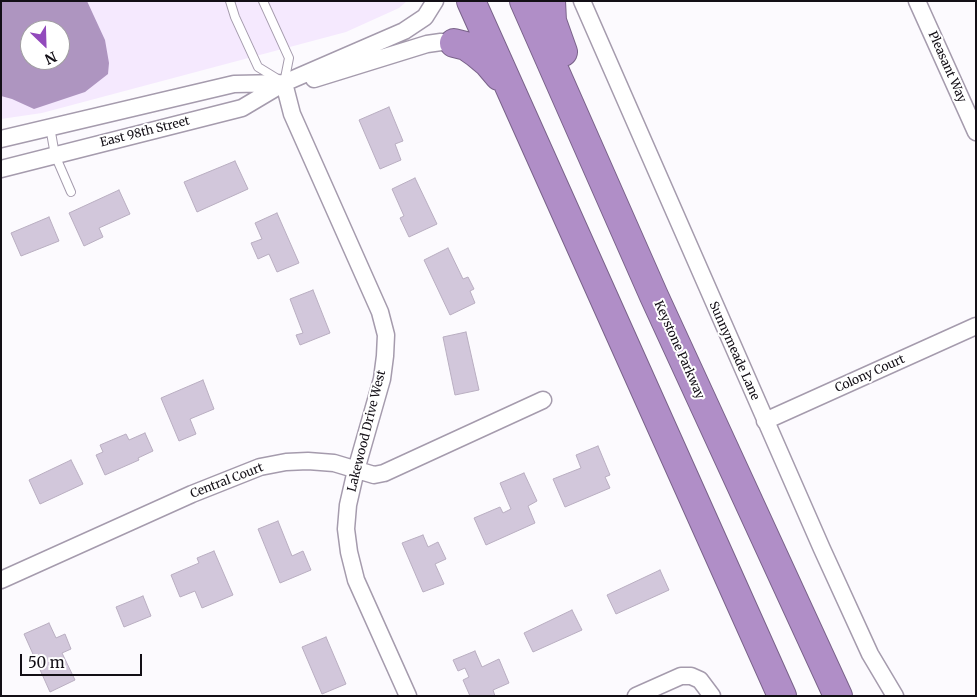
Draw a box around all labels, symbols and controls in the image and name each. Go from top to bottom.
north arrow [20,20,70,70]
street label: Pleasant Way [925,29,969,105]
text: N [42,47,59,68]
street label: East 98th Street [99,114,191,150]
street label: Keystone Parkway [651,299,707,401]
street label: Sunnymeade Lane [706,299,762,403]
street label: Colony Court [833,352,907,396]
street label: Lakewood Drive West [345,369,389,493]
street label: Central Court [188,460,266,502]
scale bar [22,644,145,676]
text: 50 m [28,653,65,672]

